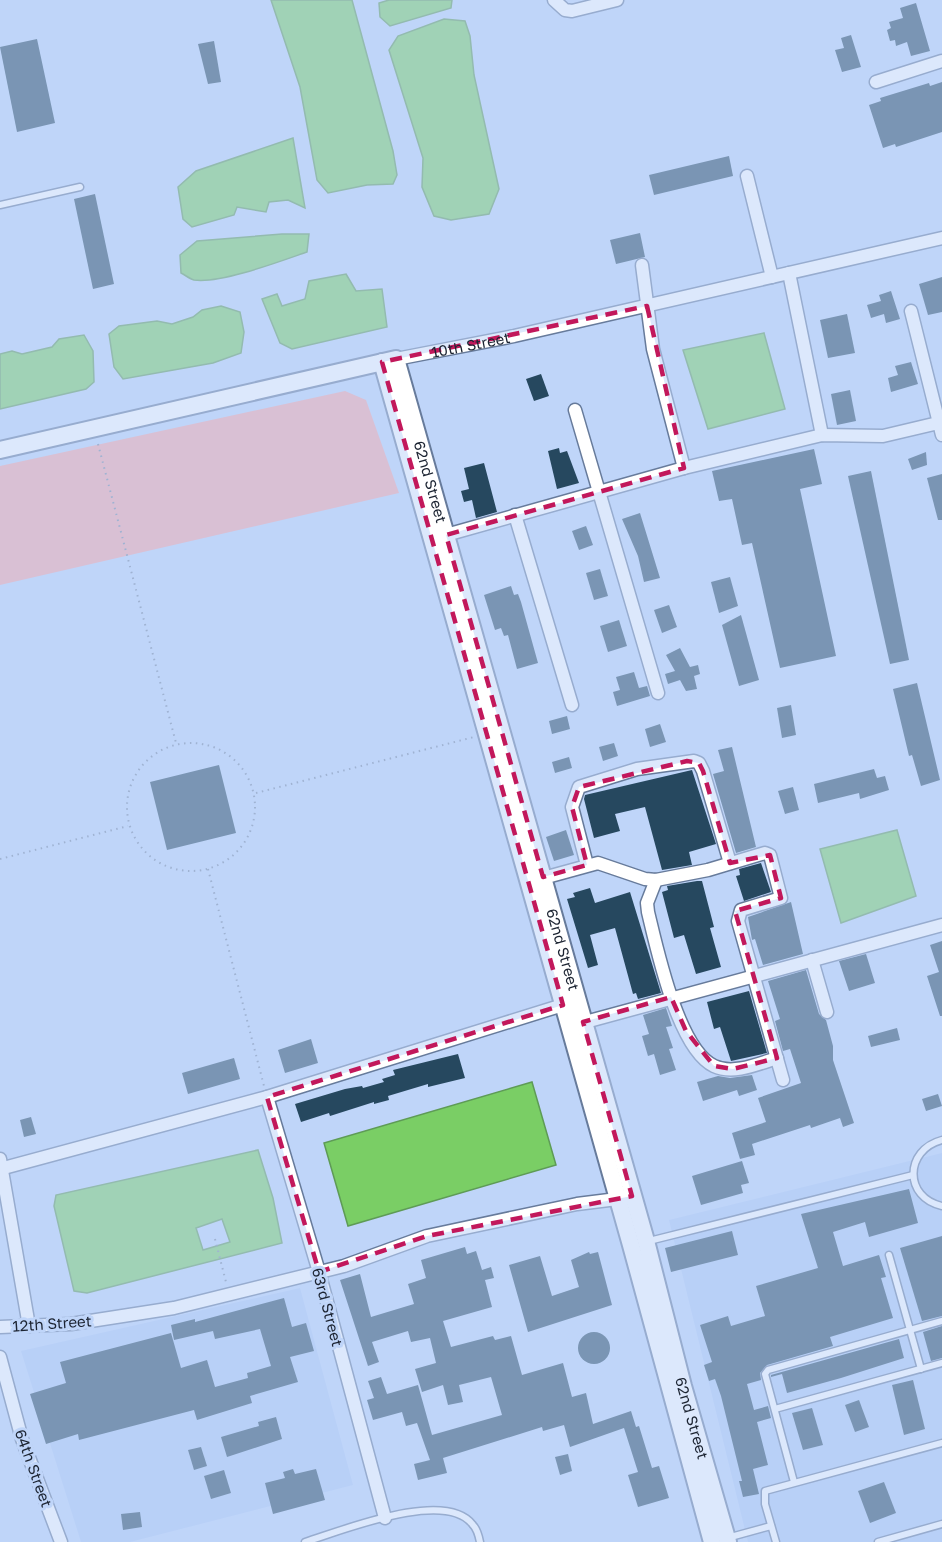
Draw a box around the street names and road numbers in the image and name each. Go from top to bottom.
street label: 10th Street [430,328,512,361]
street label: 62nd Street [411,439,451,525]
street label: 62nd Street [543,906,584,993]
street label: 63rd Street [309,1266,347,1348]
street label: 12th Street [12,1311,92,1335]
street label: 62nd Street [672,1375,713,1461]
street label: 64th Street [12,1427,56,1509]

